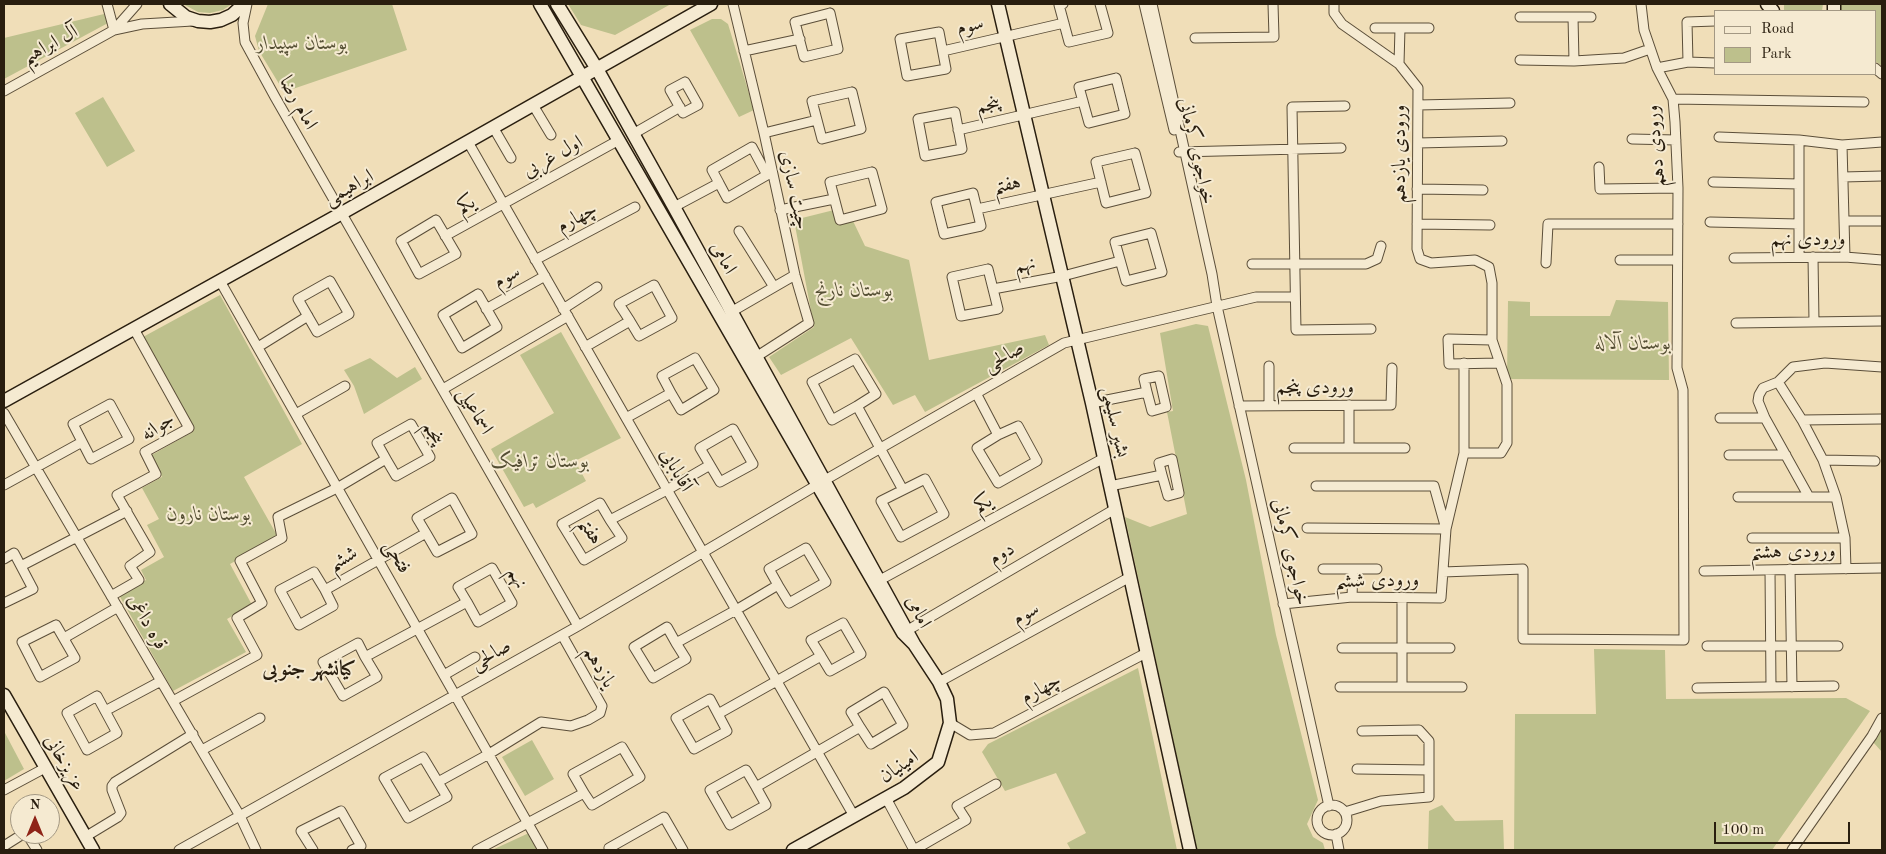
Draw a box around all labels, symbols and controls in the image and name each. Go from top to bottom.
legend [1714,10,1876,75]
street label: سوم [954,11,986,41]
street label: آل ابراهیم [18,20,82,70]
text: Road [1761,22,1794,37]
park label: بوستان سپیدار [256,32,348,56]
text: Park [1761,47,1792,62]
street label: امام رضا [273,72,323,134]
street label: پنجم [974,91,1002,119]
street label: خواجوی کرمانی [1172,95,1220,207]
street label: ورودی دهم [1640,104,1672,188]
street label: ورودی یازدهم [1388,105,1412,203]
street label: اول غربی [519,131,587,183]
street label: چیت سازی [774,148,814,232]
street label: ابراهیمی [320,165,378,211]
street label: هفتم [991,171,1023,199]
street label: یکم [453,190,479,220]
street label: چهارم [553,197,601,239]
street label: ورودی نهم [1771,228,1845,252]
street label: امامی [704,237,742,279]
street label: نهم [1013,251,1037,279]
street label: سوم [489,260,525,294]
park label: بوستان نارنج [815,279,893,303]
park label: بوستان آلاله [1595,332,1671,356]
street label: صالحی [979,336,1029,378]
street label: ورودی پنجم [1276,376,1354,400]
street label: اسماعیلی [452,383,498,439]
street label: بشیر سلیمی [1096,384,1134,460]
street label: جوانه [136,407,180,447]
street label: پنجم [417,417,449,449]
street label: آقابابایی [654,444,698,496]
park label: بوستان ترافیک [491,450,589,474]
street label: یکم [969,489,997,519]
street label: خواجوی کرمانی [1266,496,1314,608]
park label: بوستان نارون [167,503,251,527]
street label: هفتم [572,513,608,549]
street label: فتحی [378,536,416,578]
street label: دوم [985,537,1019,571]
street label: ورودی هشتم [1750,539,1836,565]
street label: ششم [324,541,362,577]
street label: نهم [502,563,532,593]
street label: ورودی ششم [1335,568,1419,594]
street label: قره داغی [121,590,173,654]
street label: امامی [900,591,936,633]
street label: سوم [1008,597,1044,631]
street label: صالحی [466,634,516,676]
street label: یازدهم [577,642,621,692]
district label: کیانشهر جنوبی [262,656,356,682]
street label: چهارم [1017,668,1065,710]
street label: عزیزخانی [38,730,90,796]
street label: امینیان [875,745,923,789]
north arrow [10,794,60,844]
text: N [30,798,40,812]
scale bar [1716,812,1852,844]
text: 100 m [1722,823,1764,838]

